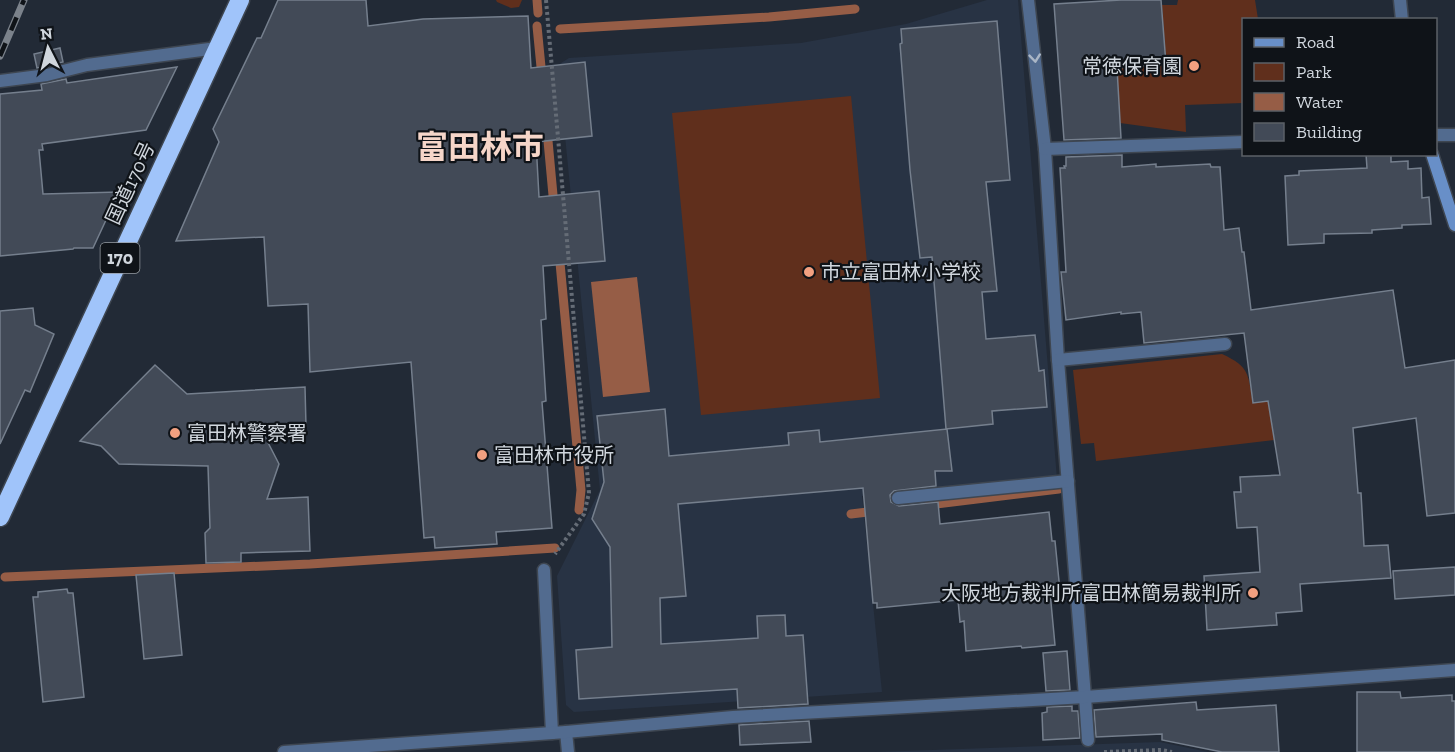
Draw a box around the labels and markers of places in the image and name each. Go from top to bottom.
place label: 常徳保育園 [1082,54,1182,78]
marker: 常徳保育園 [1187,59,1201,73]
place label: 市立富田林小学校 [821,260,981,284]
marker: 市立富田林小学校 [802,265,816,279]
place label: 富田林警察署 [187,421,307,445]
marker: 富田林警察署 [168,426,182,440]
place label: 富田林市役所 [494,443,614,467]
marker: 富田林市役所 [475,448,489,462]
place label: 大阪地方裁判所富田林簡易裁判所 [941,581,1241,605]
marker: 大阪地方裁判所富田林簡易裁判所 [1246,586,1260,600]

